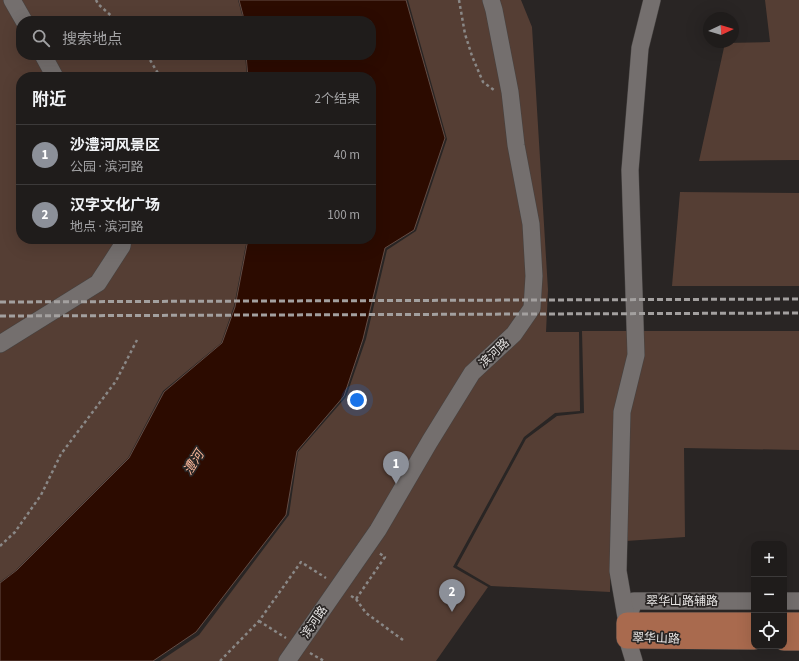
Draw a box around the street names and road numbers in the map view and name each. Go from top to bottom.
street label: 滨河路 [475,335,513,372]
street label: 翠华山路辅路 [646,593,718,610]
street label: 滨河路 [297,603,332,642]
street label: 翠华山路 [632,629,680,648]

